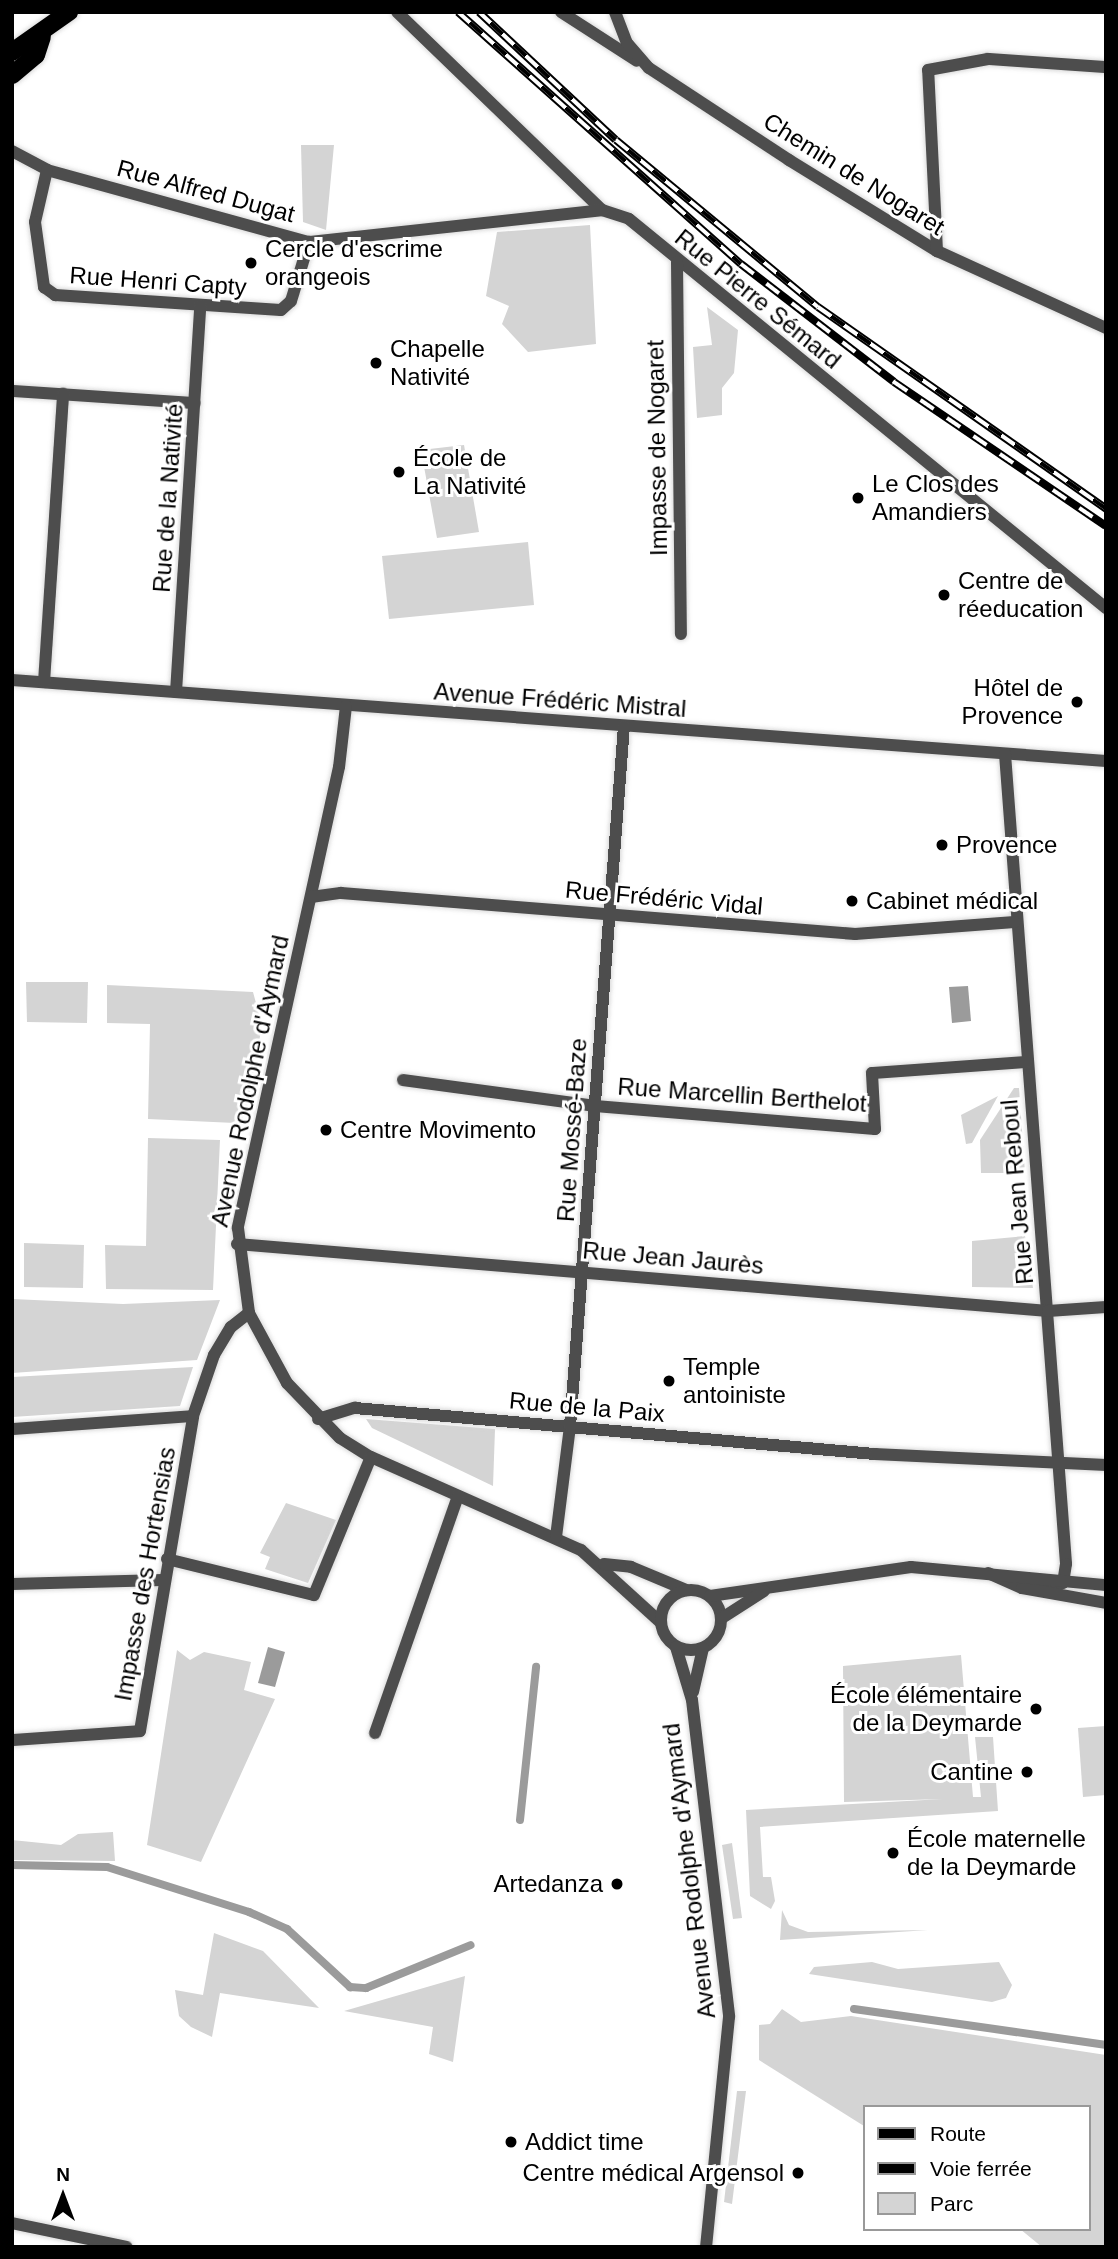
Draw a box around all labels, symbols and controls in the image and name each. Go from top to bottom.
street label: Chemin de Nogaret [758,107,950,241]
street label: Rue Alfred Dugat [113,153,299,229]
street label: Rue Pierre Sémard [669,223,847,375]
place label: Cercle d'escrime orangeois [265,235,443,291]
marker: Cercle d'escrime orangeois [243,255,259,271]
street label: Rue Henri Capty [69,260,247,302]
place label: Chapelle Nativité [390,335,485,391]
street label: Impasse de Nogaret [641,340,673,556]
marker: Chapelle Nativité [368,355,384,371]
street label: Rue de la Nativité [147,403,189,593]
place label: École de La Nativité [413,444,526,500]
marker: École de La Nativité [391,464,407,480]
place label: Le Clos des Amandiers [872,470,999,526]
marker: Le Clos des Amandiers [850,490,866,506]
place label: Centre de réeducation [958,567,1083,623]
marker: Centre de réeducation [936,587,952,603]
place label: Hôtel de Provence [962,674,1063,730]
street label: Avenue Frédéric Mistral [433,677,687,723]
marker: Hôtel de Provence [1069,694,1085,710]
place label: Provence [956,831,1057,859]
marker: Provence [934,837,950,853]
street label: Rue Frédéric Vidal [564,875,764,921]
place label: Cabinet médical [866,887,1038,915]
marker: Cabinet médical [844,893,860,909]
street label: Avenue Rodolphe d'Aymard [205,933,295,1229]
street label: Rue Mossé-Baze [551,1037,593,1223]
street label: Rue Marcellin Berthelot [617,1072,867,1118]
street label: Rue Jean Reboul [995,1098,1039,1286]
place label: Centre Movimento [340,1116,536,1144]
marker: Centre Movimento [318,1122,334,1138]
street label: Rue Jean Jaurès [581,1236,765,1280]
place label: Temple antoiniste [683,1353,786,1409]
marker: Temple antoiniste [661,1373,677,1389]
street label: Rue de la Paix [508,1386,666,1428]
street label: Impasse des Hortensias [108,1445,182,1703]
place label: École élémentaire de la Deymarde [830,1681,1022,1737]
marker: École élémentaire de la Deymarde [1028,1701,1044,1717]
street label: Avenue Rodolphe d'Aymard [657,1722,721,2020]
place label: Cantine [930,1758,1013,1786]
marker: Cantine [1019,1764,1035,1780]
place label: École maternelle de la Deymarde [907,1825,1086,1881]
marker: École maternelle de la Deymarde [885,1845,901,1861]
place label: Artedanza [494,1870,603,1898]
marker: Artedanza [609,1876,625,1892]
legend [862,2105,1090,2231]
text: Route [930,2122,986,2145]
place label: Addict time [525,2128,644,2156]
marker: Addict time [503,2134,519,2150]
text: Voie ferrée [930,2157,1032,2180]
place label: Centre médical Argensol [521,2159,784,2187]
north arrow [28,2161,98,2231]
text: N [56,2164,70,2185]
marker: Centre médical Argensol [790,2165,806,2181]
text: Parc [930,2192,973,2215]

